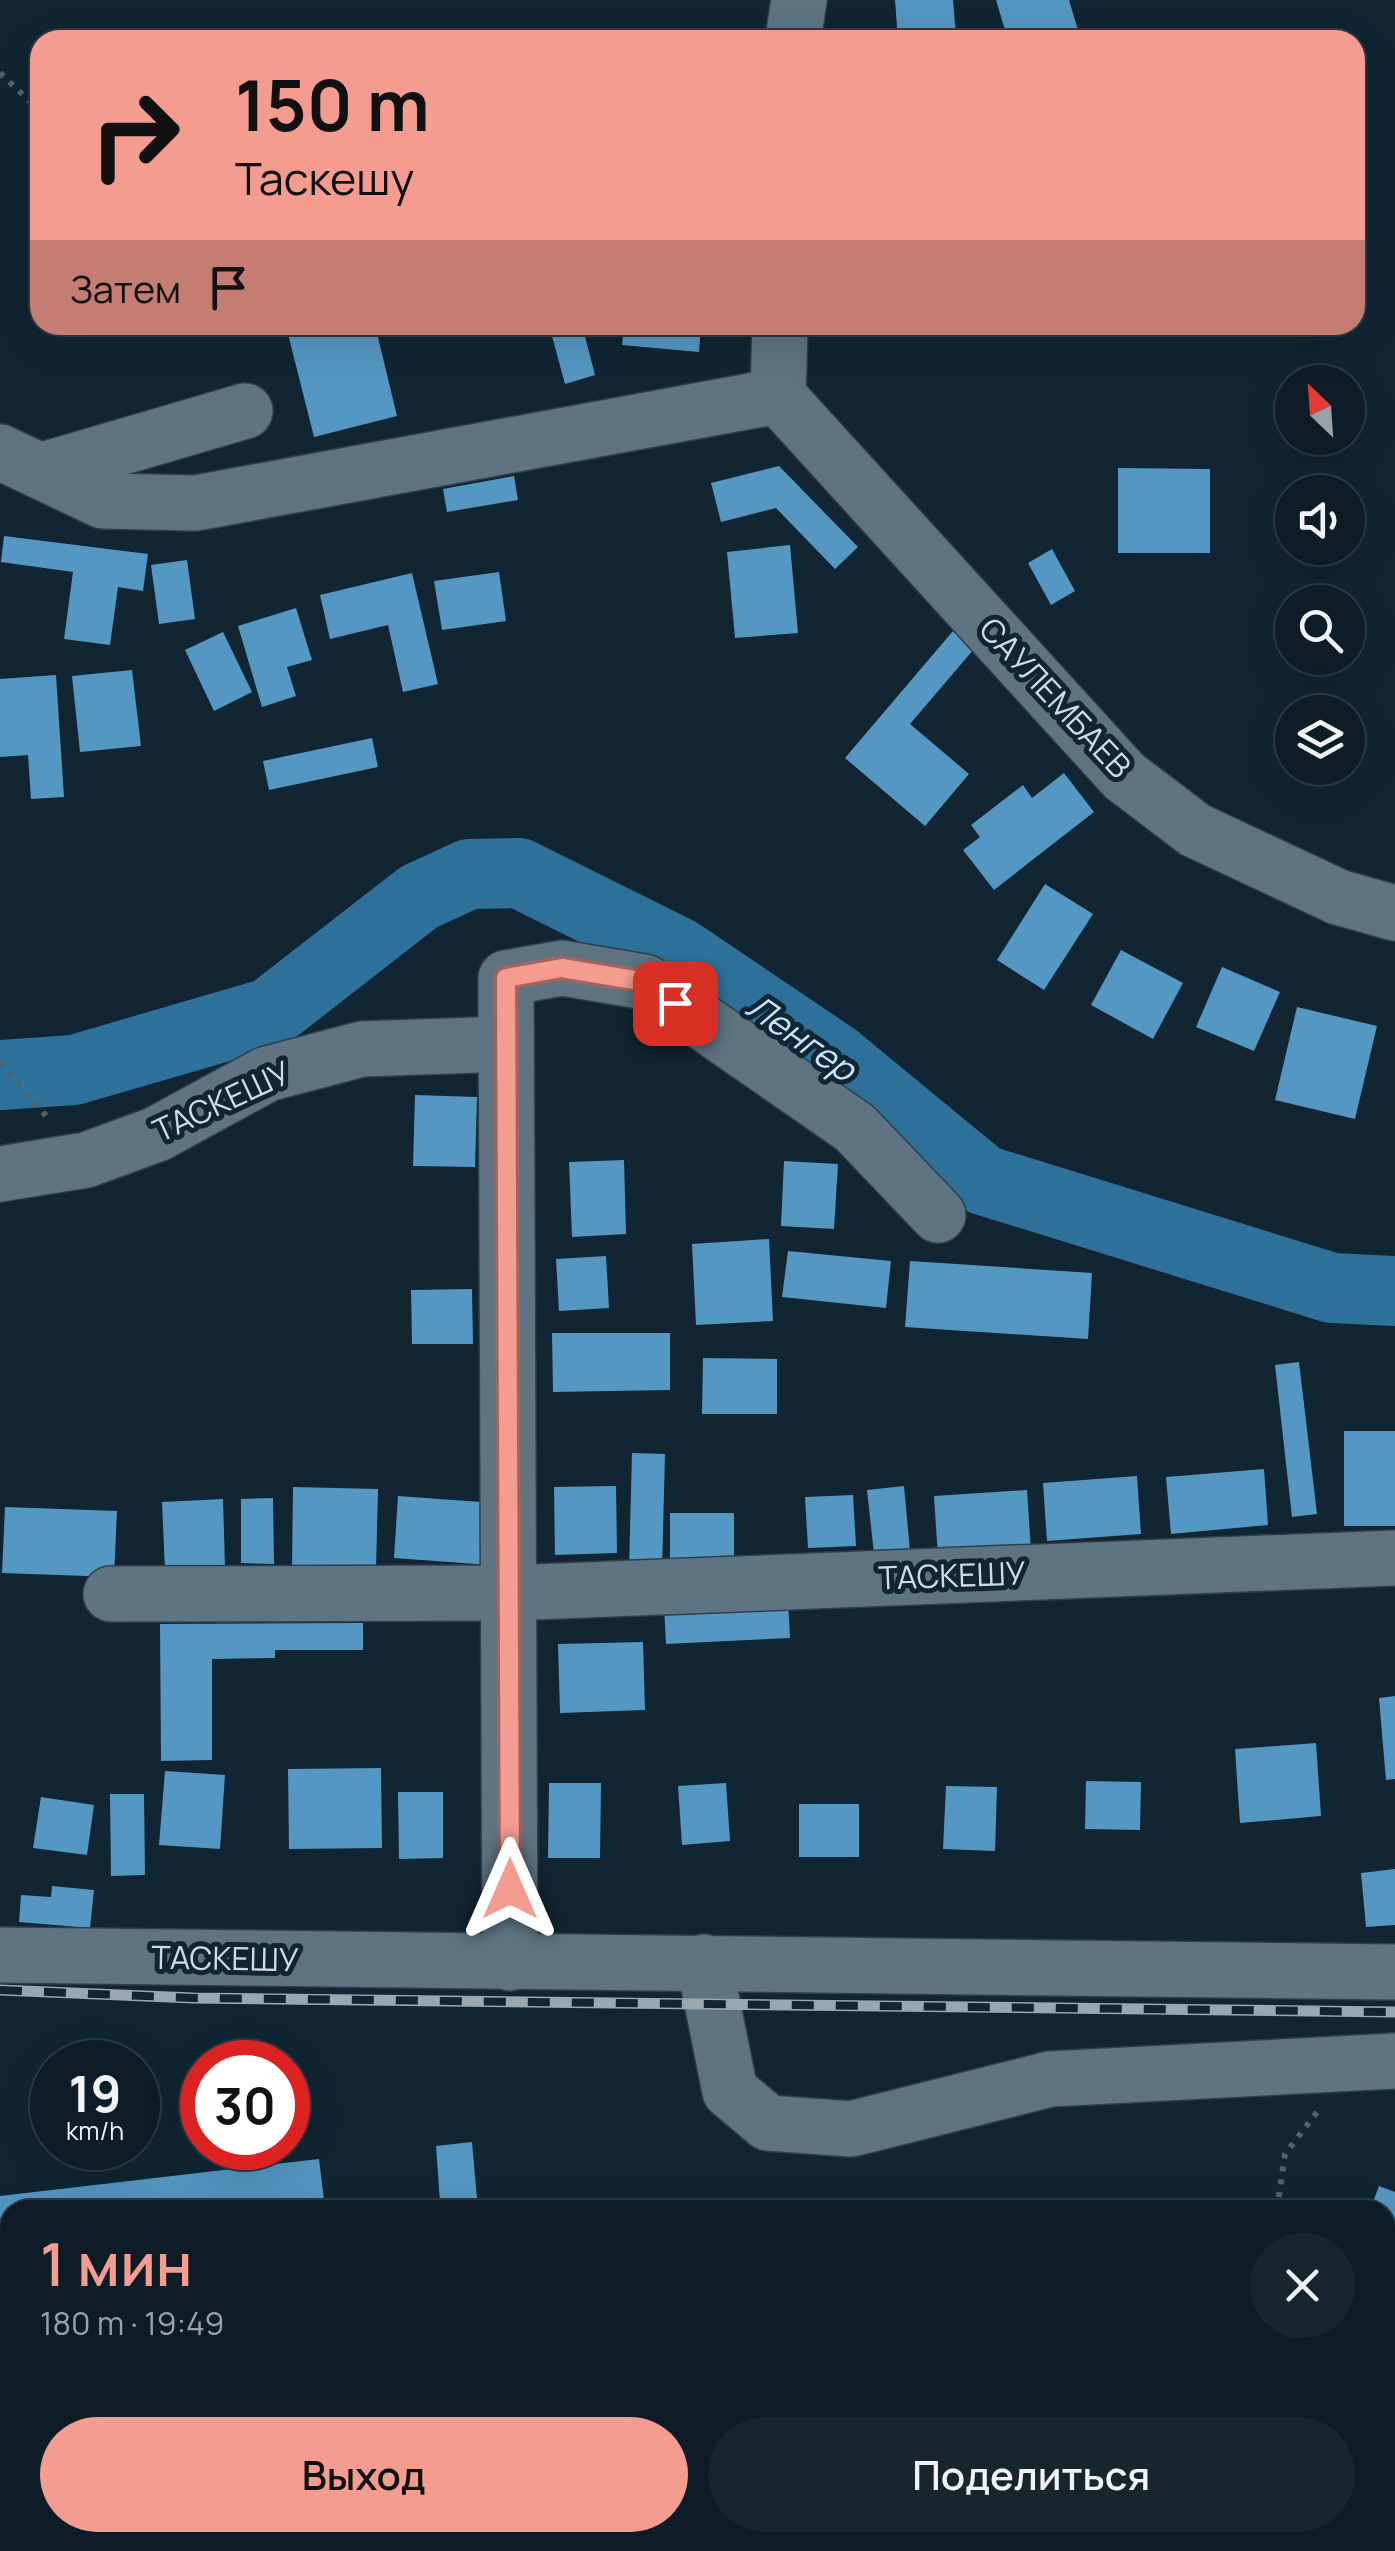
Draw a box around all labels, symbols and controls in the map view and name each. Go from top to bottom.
text: 150 m [235,56,430,152]
icon: right [70,70,200,200]
text: Таскешу [235,147,414,209]
icon: arrive [201,260,256,315]
text: Затем [70,262,181,314]
north arrow [1275,365,1365,455]
map controls [1275,365,1365,785]
button: sound [1275,475,1365,565]
button: search [1275,585,1365,675]
street label: САУЛЕМБАЕВ [970,608,1142,787]
button: layers [1275,695,1365,785]
pin [633,961,718,1046]
icon: arrive [648,976,703,1031]
water label: Ленгер [737,982,868,1093]
street label: ТАСКЕШУ [146,1050,298,1152]
street label: ТАСКЕШУ [878,1550,1026,1600]
position arrow [458,1837,562,1941]
street label: ТАСКЕШУ [151,1935,299,1981]
speed limit sign: 30 [180,2040,310,2170]
text: 19 [69,2059,121,2127]
text: km/h [66,2113,124,2148]
text: 1 мин [40,2222,193,2304]
button: close [1250,2233,1355,2338]
text: 180 m · 19:49 [40,2301,224,2345]
button: Выход [40,2417,688,2532]
button: Поделиться [708,2417,1355,2532]

